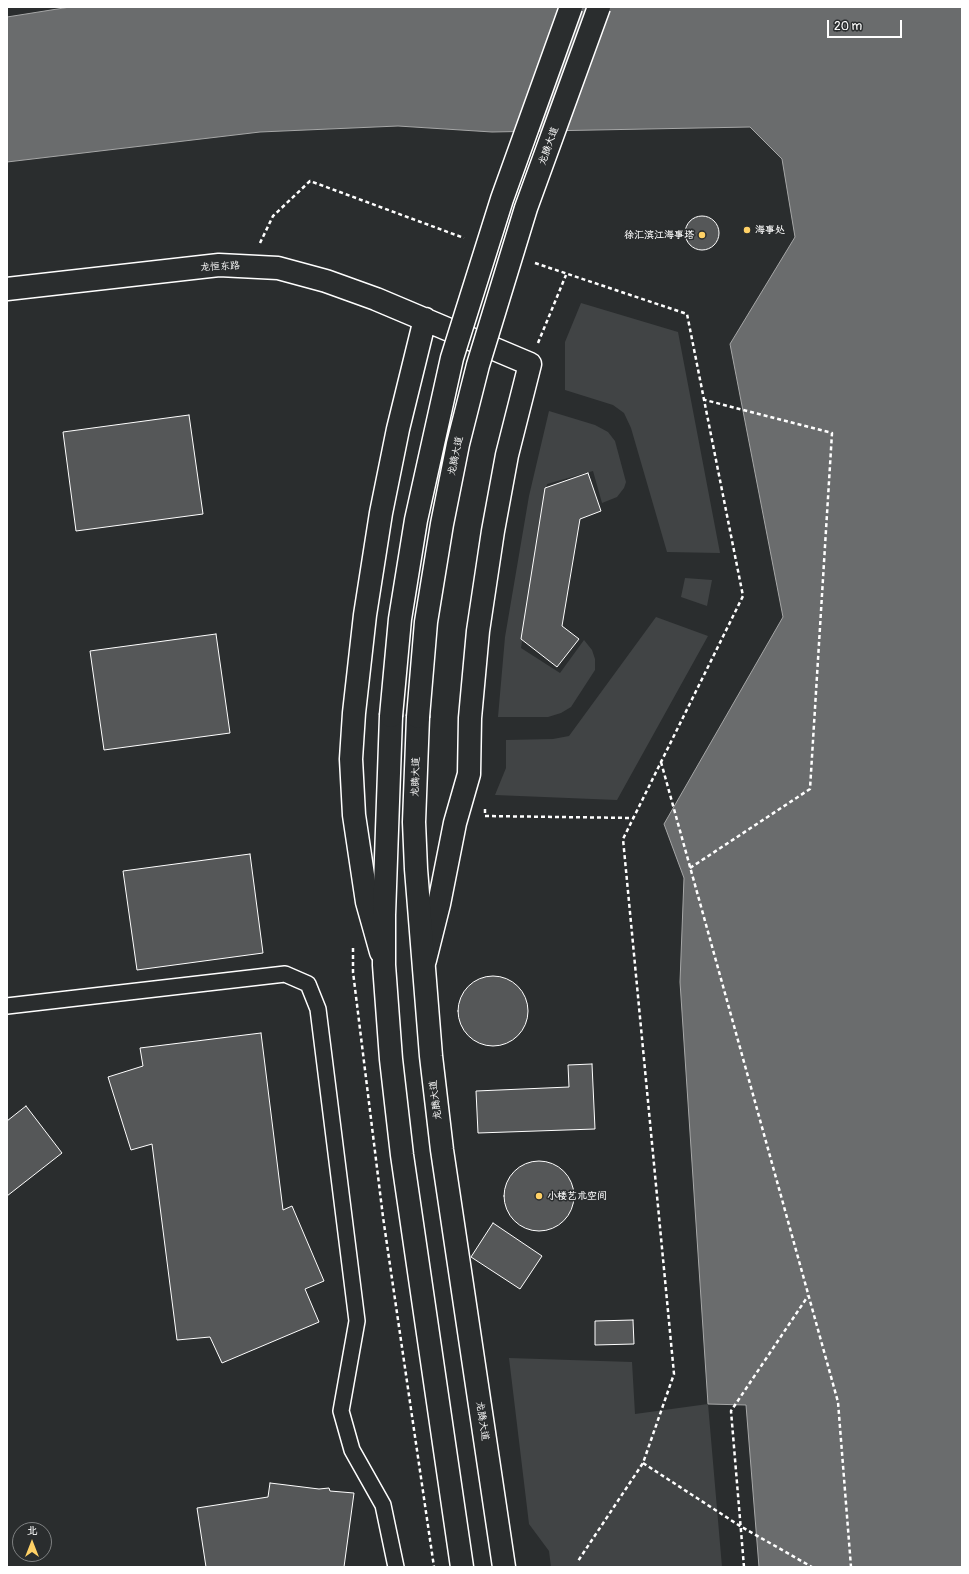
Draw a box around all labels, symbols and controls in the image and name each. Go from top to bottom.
scale bar [829,12,904,38]
text: 20 m [834,19,862,34]
street label: 龙腾大道 [537,125,561,167]
place label: 海事处 [755,224,785,236]
marker: 海事处 [742,225,752,235]
place label: 徐汇滨江海事塔 [624,229,694,241]
marker: 徐汇滨江海事塔 [697,230,707,240]
street label: 龙恒东路 [200,260,240,274]
street label: 龙腾大道 [446,435,466,477]
street label: 龙腾大道 [409,757,423,797]
street label: 龙腾大道 [428,1079,444,1121]
place label: 小楼艺术空间 [547,1190,607,1202]
marker: 小楼艺术空间 [534,1191,544,1201]
street label: 龙腾大道 [473,1400,491,1442]
north arrow [12,1522,52,1562]
text: 北 [27,1524,38,1537]

